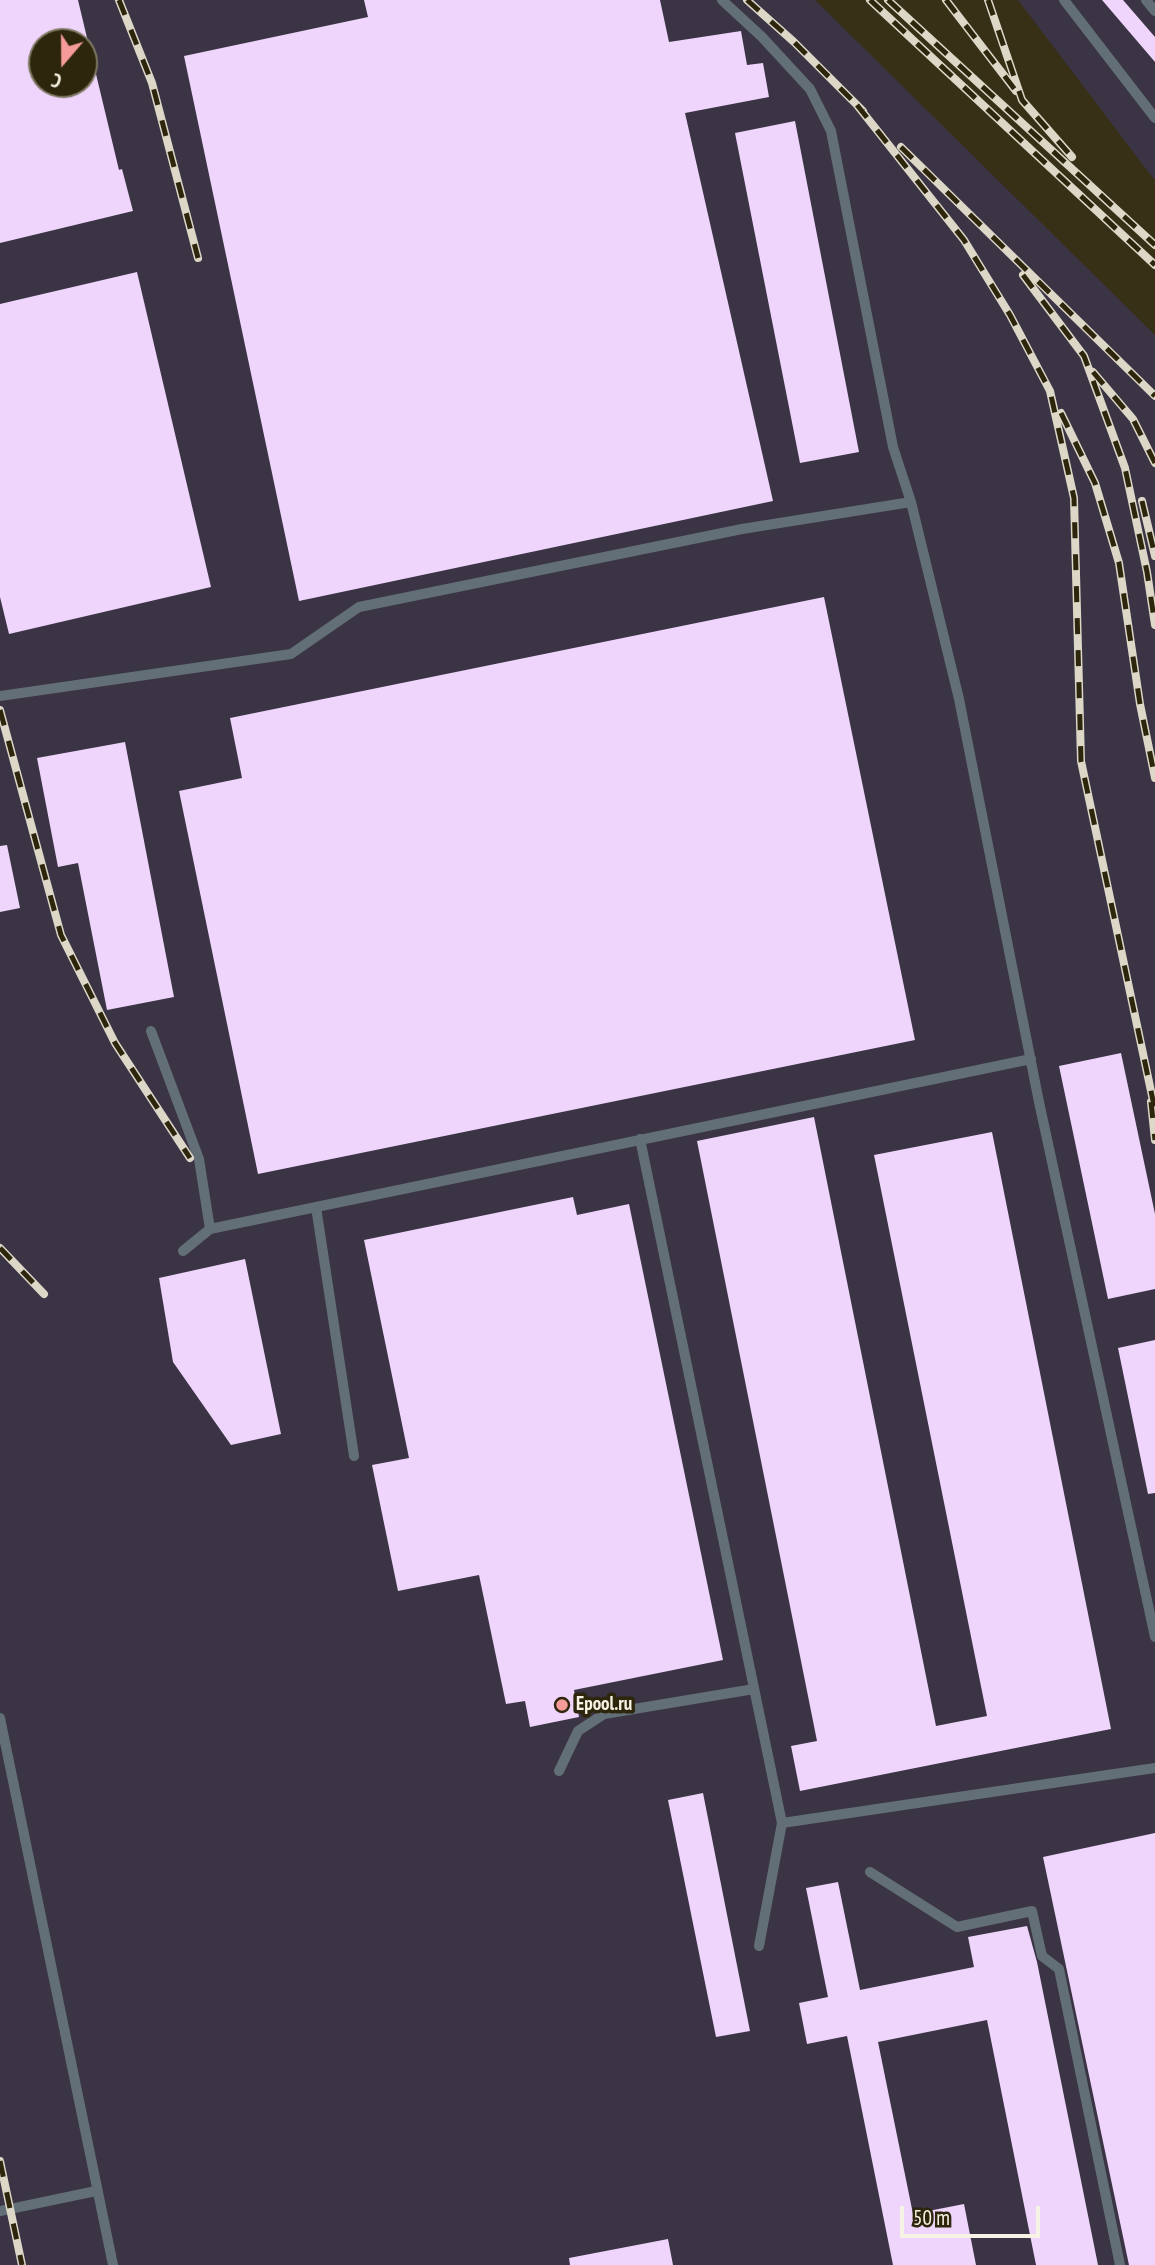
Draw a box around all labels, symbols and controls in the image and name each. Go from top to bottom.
north arrow [28,28,98,98]
text: С [48,68,65,94]
place label: Epool.ru [576,1694,632,1716]
marker: Epool.ru [554,1697,570,1713]
scale bar [903,2192,1043,2236]
text: 50 m [913,2204,950,2231]

